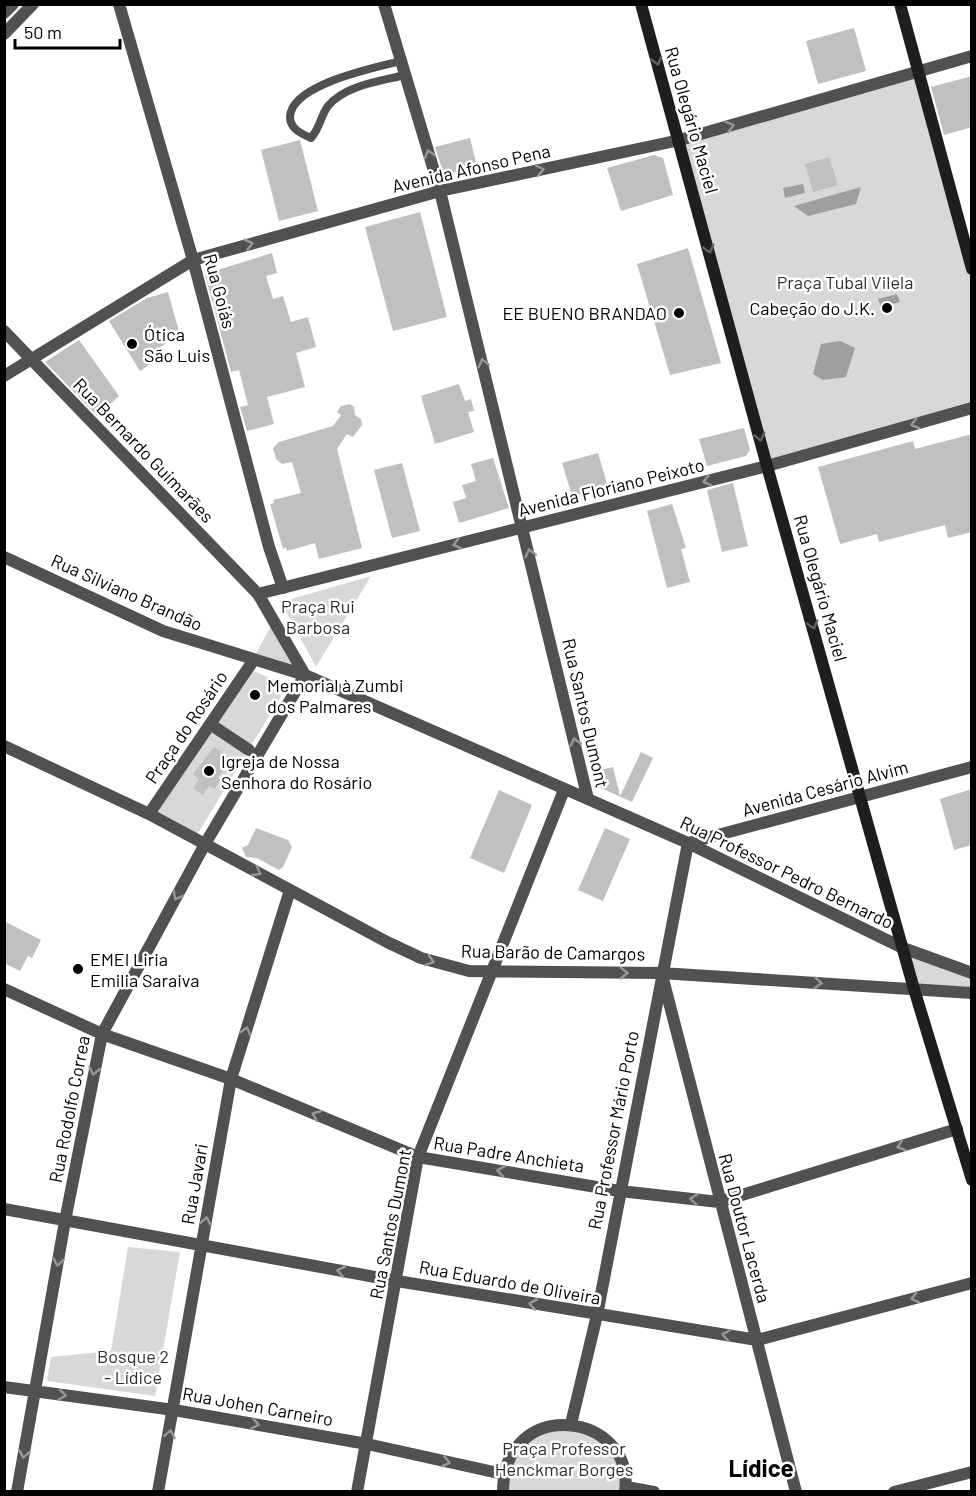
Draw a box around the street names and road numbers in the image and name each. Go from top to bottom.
street label: Rua Olegário Maciel [661,44,723,196]
street label: Avenida Afonso Pena [390,139,552,197]
street label: Rua Goiás [199,251,241,331]
street label: Rua Bernardo Guimarães [69,373,219,527]
street label: Avenida Floriano Peixoto [516,453,706,521]
street label: Rua Olegário Maciel [790,512,852,664]
street label: Rua Silviano Brandão [48,549,206,635]
street label: Rua Santos Dumont [558,636,614,790]
street label: Praça do Rosário [140,666,232,788]
street label: Avenida Cesário Alvim [740,755,910,821]
street label: Rua Professor Pedro Bernardo [677,811,897,933]
street label: Rua Barão de Camargos [461,939,645,965]
street label: Rua Professor Mário Porto [583,1029,643,1231]
street label: Rua Rodolfo Correa [44,1034,94,1184]
street label: Rua Padre Anchieta [432,1131,586,1177]
street label: Rua Javari [176,1142,212,1226]
street label: Rua Santos Dumont [365,1147,415,1301]
street label: Rua Doutor Lacerda [714,1151,776,1305]
street label: Rua Eduardo de Oliveira [418,1255,602,1309]
street label: Rua Johen Carneiro [181,1382,335,1430]

